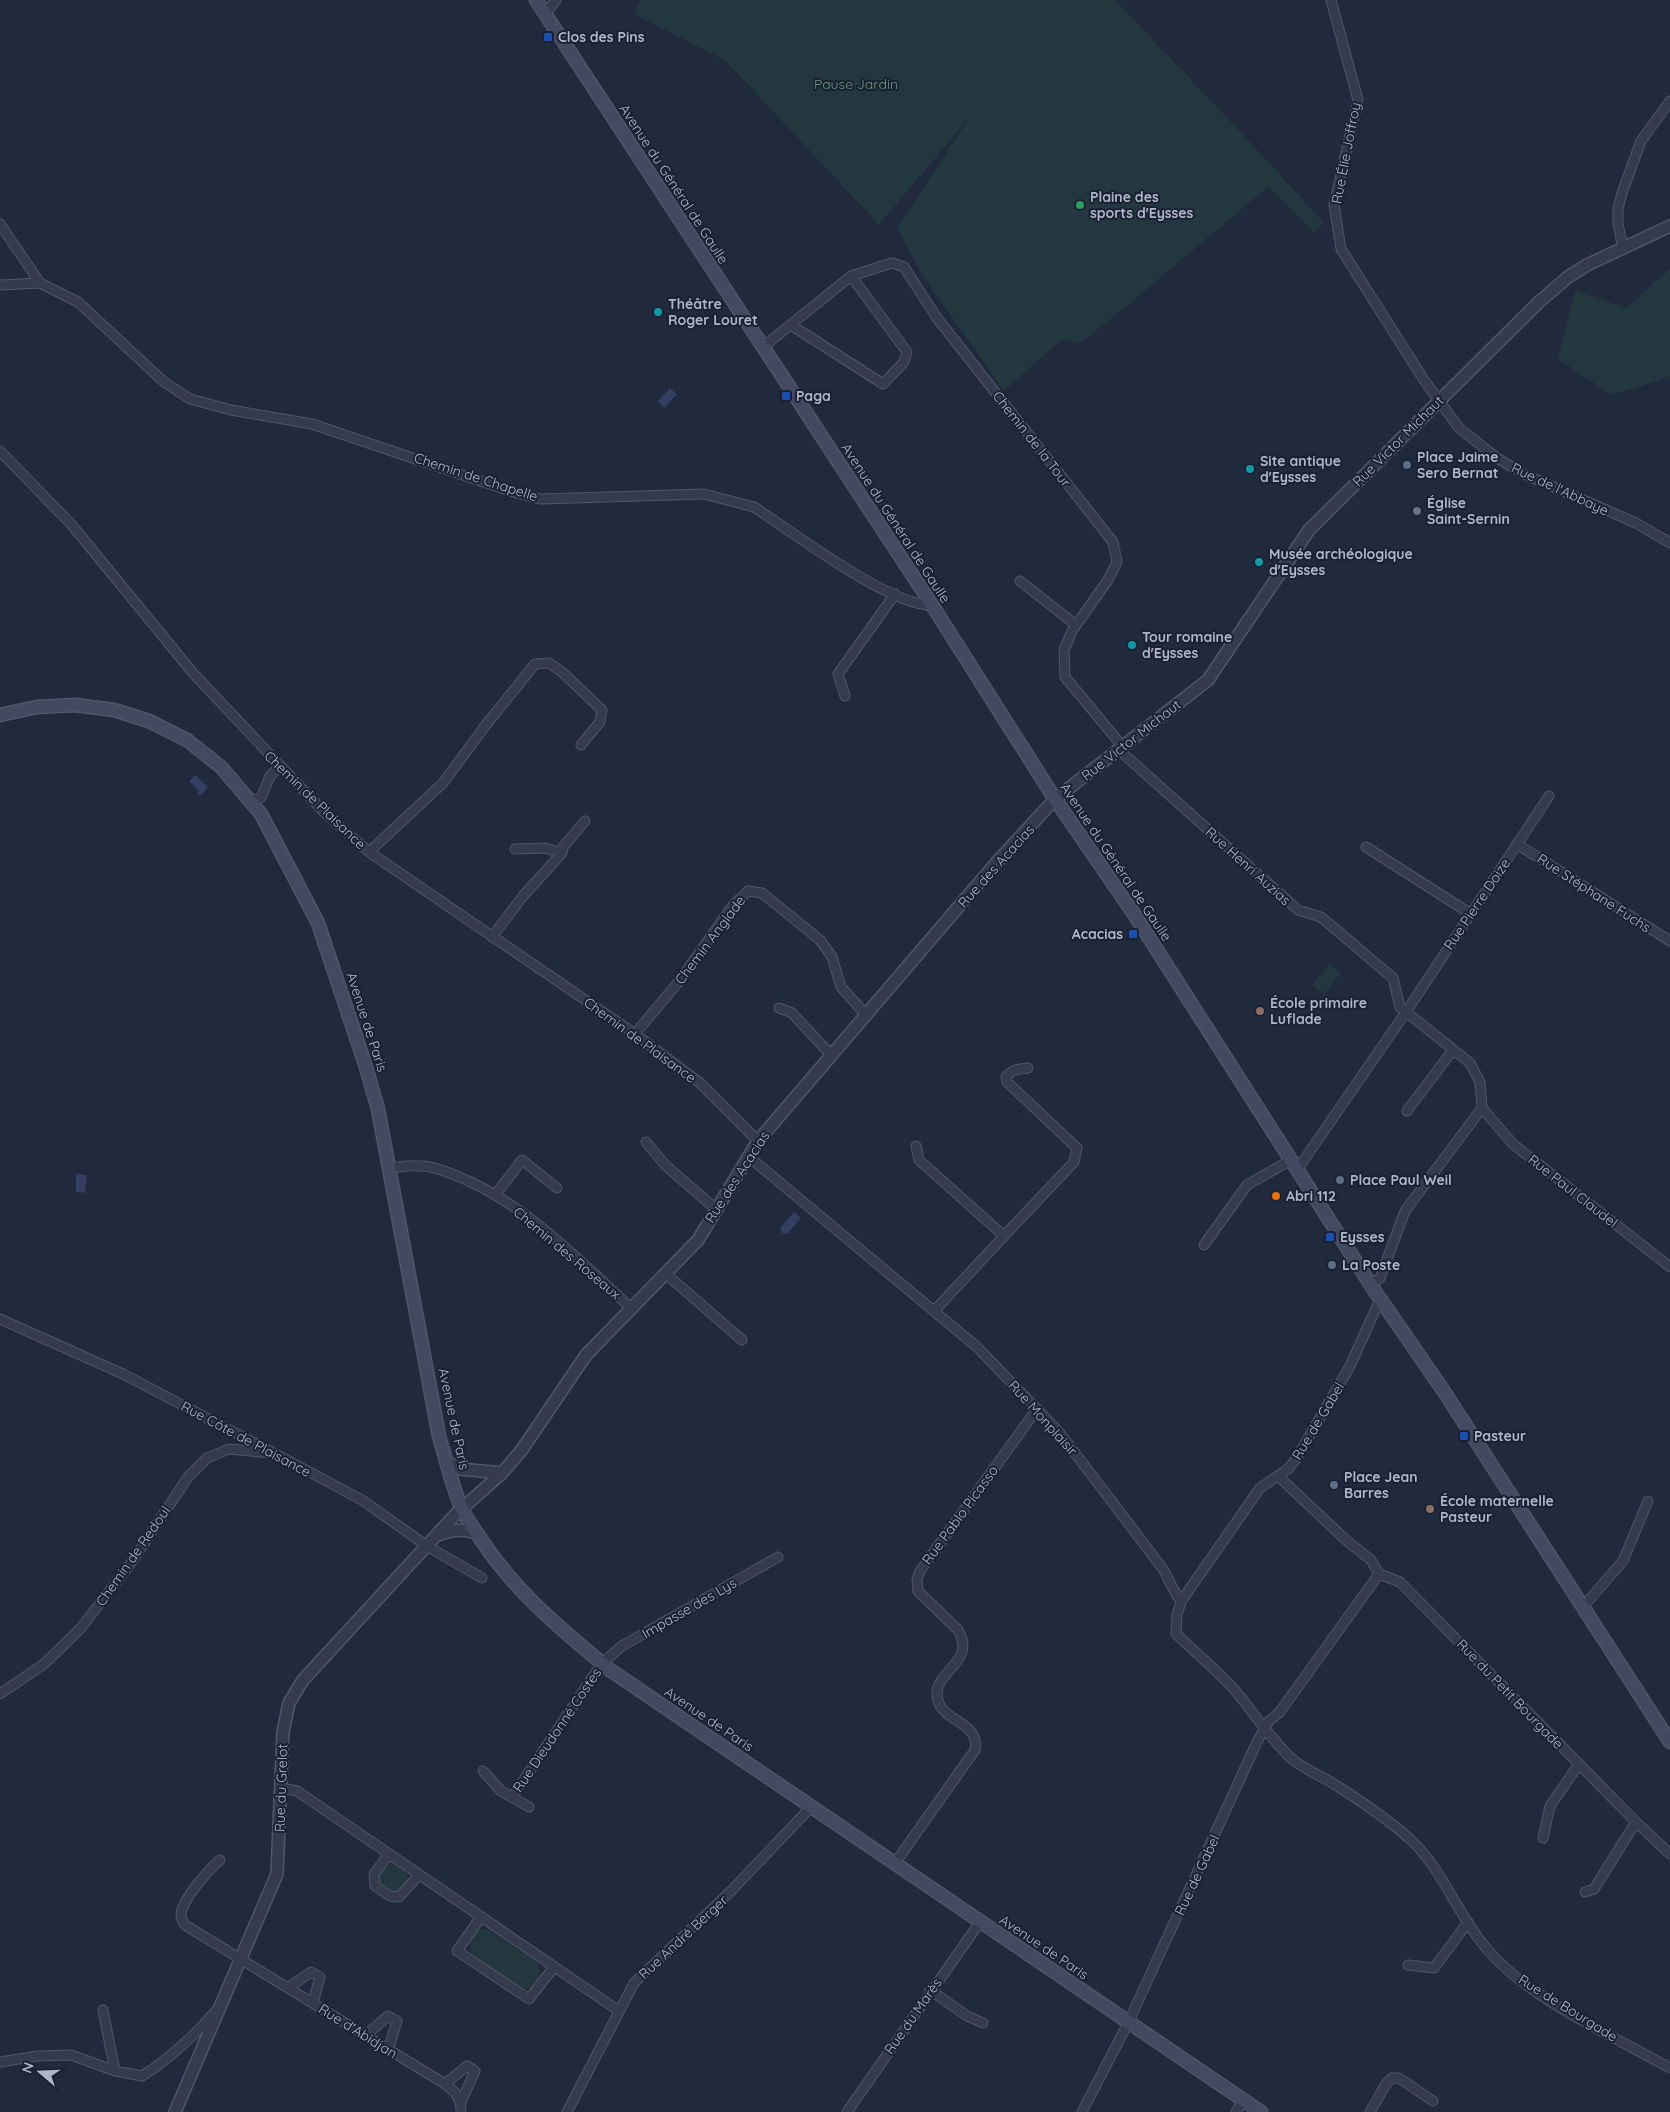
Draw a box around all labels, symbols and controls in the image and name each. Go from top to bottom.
place label: Clos des Pins [558,28,645,46]
marker: Clos des Pins [542,31,554,43]
park label: Pause Jardin [814,75,898,93]
street label: Avenue du Général de Gaulle [615,101,733,267]
street label: Rue Élie Joffroy [1327,101,1365,205]
place label: Plaine des sports d'Eysses [1090,188,1193,222]
marker: Plaine des sports d'Eysses [1074,199,1086,211]
place label: Théâtre Roger Louret [668,295,758,329]
marker: Théâtre Roger Louret [652,306,664,318]
place label: Paga [796,387,831,405]
street label: Chemin de la Tour [989,387,1075,491]
marker: Paga [780,390,792,402]
street label: Rue Victor Michaut [1349,391,1448,490]
street label: Avenue du Général de Gaulle [837,440,955,606]
street label: Chemin de Chapelle [412,448,540,506]
place label: Place Jaime Sero Bernat [1417,448,1499,482]
place label: Site antique d'Eysses [1260,452,1341,486]
marker: Place Jaime Sero Bernat [1401,459,1413,471]
street label: Rue de l'Abbaye [1508,459,1612,519]
marker: Site antique d'Eysses [1244,463,1256,475]
place label: Église Saint-Sernin [1427,494,1510,528]
marker: Église Saint-Sernin [1411,505,1423,517]
place label: Musée archéologique d'Eysses [1269,545,1413,579]
marker: Musée archéologique d'Eysses [1253,556,1265,568]
place label: Tour romaine d'Eysses [1142,628,1232,662]
marker: Tour romaine d'Eysses [1126,639,1138,651]
street label: Rue Victor Michaut [1078,695,1185,785]
street label: Chemin de Plaisance [260,747,370,853]
street label: Avenue du Général de Gaulle [1056,779,1176,945]
street label: Rue des Acacias [954,821,1038,911]
street label: Rue Henri Auzias [1202,823,1294,909]
street label: Rue Stéphane Fuchs [1534,850,1654,936]
street label: Rue Pierre Doize [1440,855,1514,953]
street label: Chemin Anglade [671,892,749,988]
place label: Acacias [1072,925,1123,943]
marker: Acacias [1127,928,1139,940]
street label: Avenue de Paris [342,970,392,1074]
street label: Chemin de Plaisance [580,993,700,1087]
place label: École primaire Luflade [1270,994,1367,1028]
marker: École primaire Luflade [1254,1005,1266,1017]
street label: Rue des Acacias [701,1128,773,1226]
street label: Rue Paul Claudel [1525,1150,1621,1232]
place label: Place Paul Weil [1350,1171,1452,1189]
marker: Place Paul Weil [1334,1174,1346,1186]
place label: Abri 112 [1286,1187,1336,1205]
marker: Abri 112 [1270,1190,1282,1202]
street label: Chemin des Roseaux [510,1203,625,1303]
place label: Eysses [1340,1228,1385,1246]
marker: Eysses [1324,1231,1336,1243]
place label: La Poste [1342,1256,1400,1274]
marker: La Poste [1326,1259,1338,1271]
street label: Avenue de Paris [434,1366,474,1472]
street label: Rue Monplaisir [1004,1377,1082,1460]
street label: Rue de Gabel [1288,1379,1348,1463]
street label: Rue Côte de Plaisance [178,1397,314,1481]
place label: Pasteur [1474,1427,1526,1445]
marker: Pasteur [1458,1430,1470,1442]
street label: Rue Pablo Picasso [918,1462,1002,1568]
place label: Place Jean Barres [1344,1468,1418,1502]
marker: Place Jean Barres [1328,1479,1340,1491]
place label: École maternelle Pasteur [1440,1492,1554,1526]
street label: Chemin de Redoul [92,1502,174,1610]
marker: École maternelle Pasteur [1424,1503,1436,1515]
street label: Impasse des Lys [638,1574,740,1642]
street label: Rue du Petit Bourgade [1453,1635,1567,1753]
street label: Rue Dieudonné Costes [509,1664,605,1796]
street label: Avenue de Paris [661,1683,757,1755]
street label: Rue du Grelot [270,1743,292,1833]
street label: Rue de Gabel [1170,1832,1224,1918]
street label: Rue André Berger [635,1891,732,1983]
street label: Avenue de Paris [996,1911,1092,1983]
street label: Rue de Bourgade [1515,1970,1621,2046]
street label: Rue du Marès [880,1974,946,2058]
street label: Rue d'Abidjan [315,2000,401,2062]
north arrow [15,2047,65,2097]
text: N [18,2060,38,2076]

